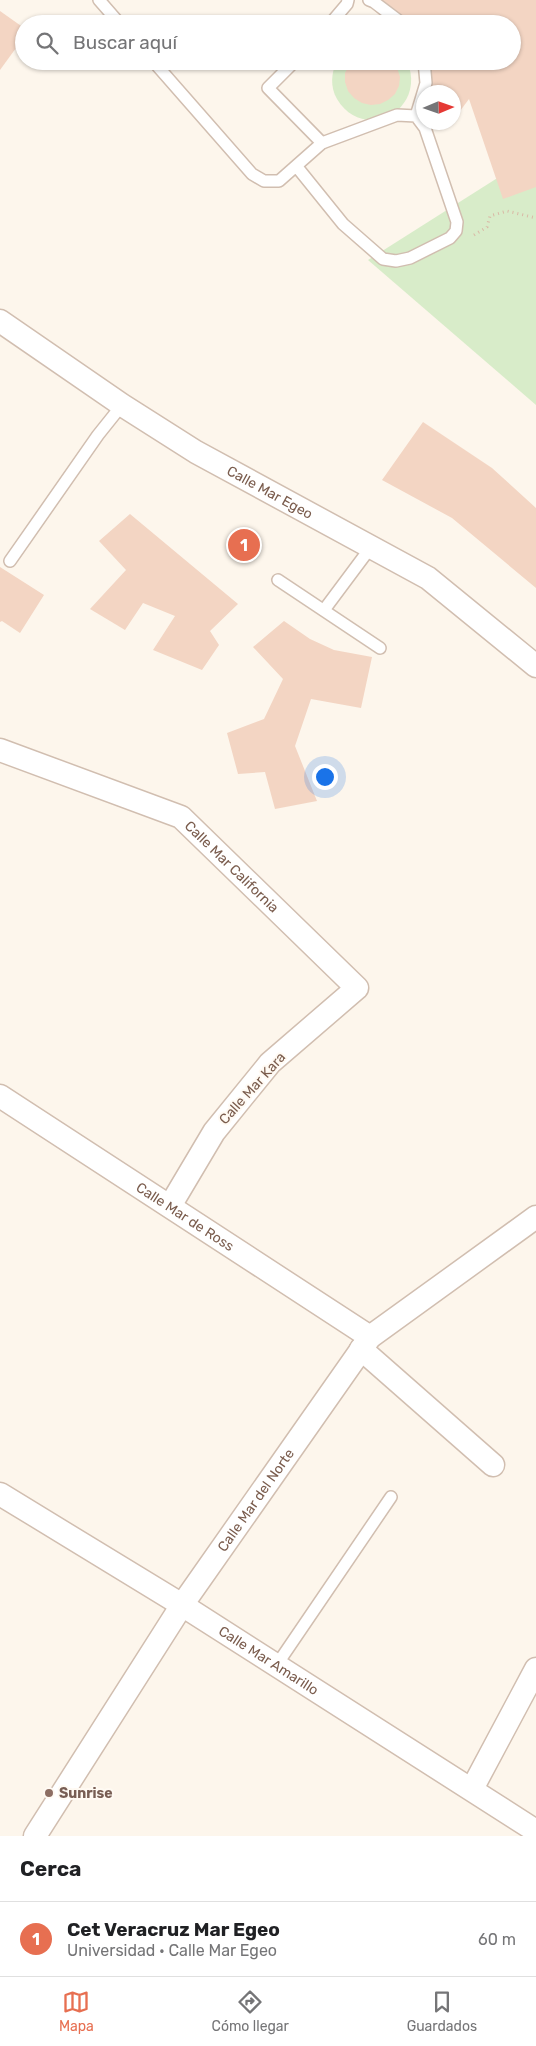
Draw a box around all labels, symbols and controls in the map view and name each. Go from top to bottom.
search box [15,15,521,70]
icon: search [33,29,61,57]
text: Buscar aquí [73,31,177,54]
north arrow [416,85,461,130]
street label: Calle Mar Egeo [224,462,316,523]
pin: 1 [228,526,260,564]
your location [312,764,338,790]
street label: Calle Mar California [181,817,282,916]
street label: Calle Mar Kara [215,1049,289,1128]
street label: Calle Mar de Ross [133,1179,237,1255]
street label: Calle Mar del Norte [214,1445,298,1555]
street label: Calle Mar Amarillo [215,1623,322,1699]
place label: Sunrise [59,1785,113,1802]
marker: Sunrise [43,1787,55,1799]
text: Cerca [20,1856,81,1881]
text: Cet Veracruz Mar Egeo [67,1918,280,1941]
text: 1 [32,1930,40,1949]
text: 60 m [478,1930,516,1949]
text: Universidad · Calle Mar Egeo [67,1941,277,1960]
tab: Mapa [59,1988,94,2035]
tab: Cómo llegar [212,1988,289,2035]
tab: Guardados [407,1988,477,2035]

